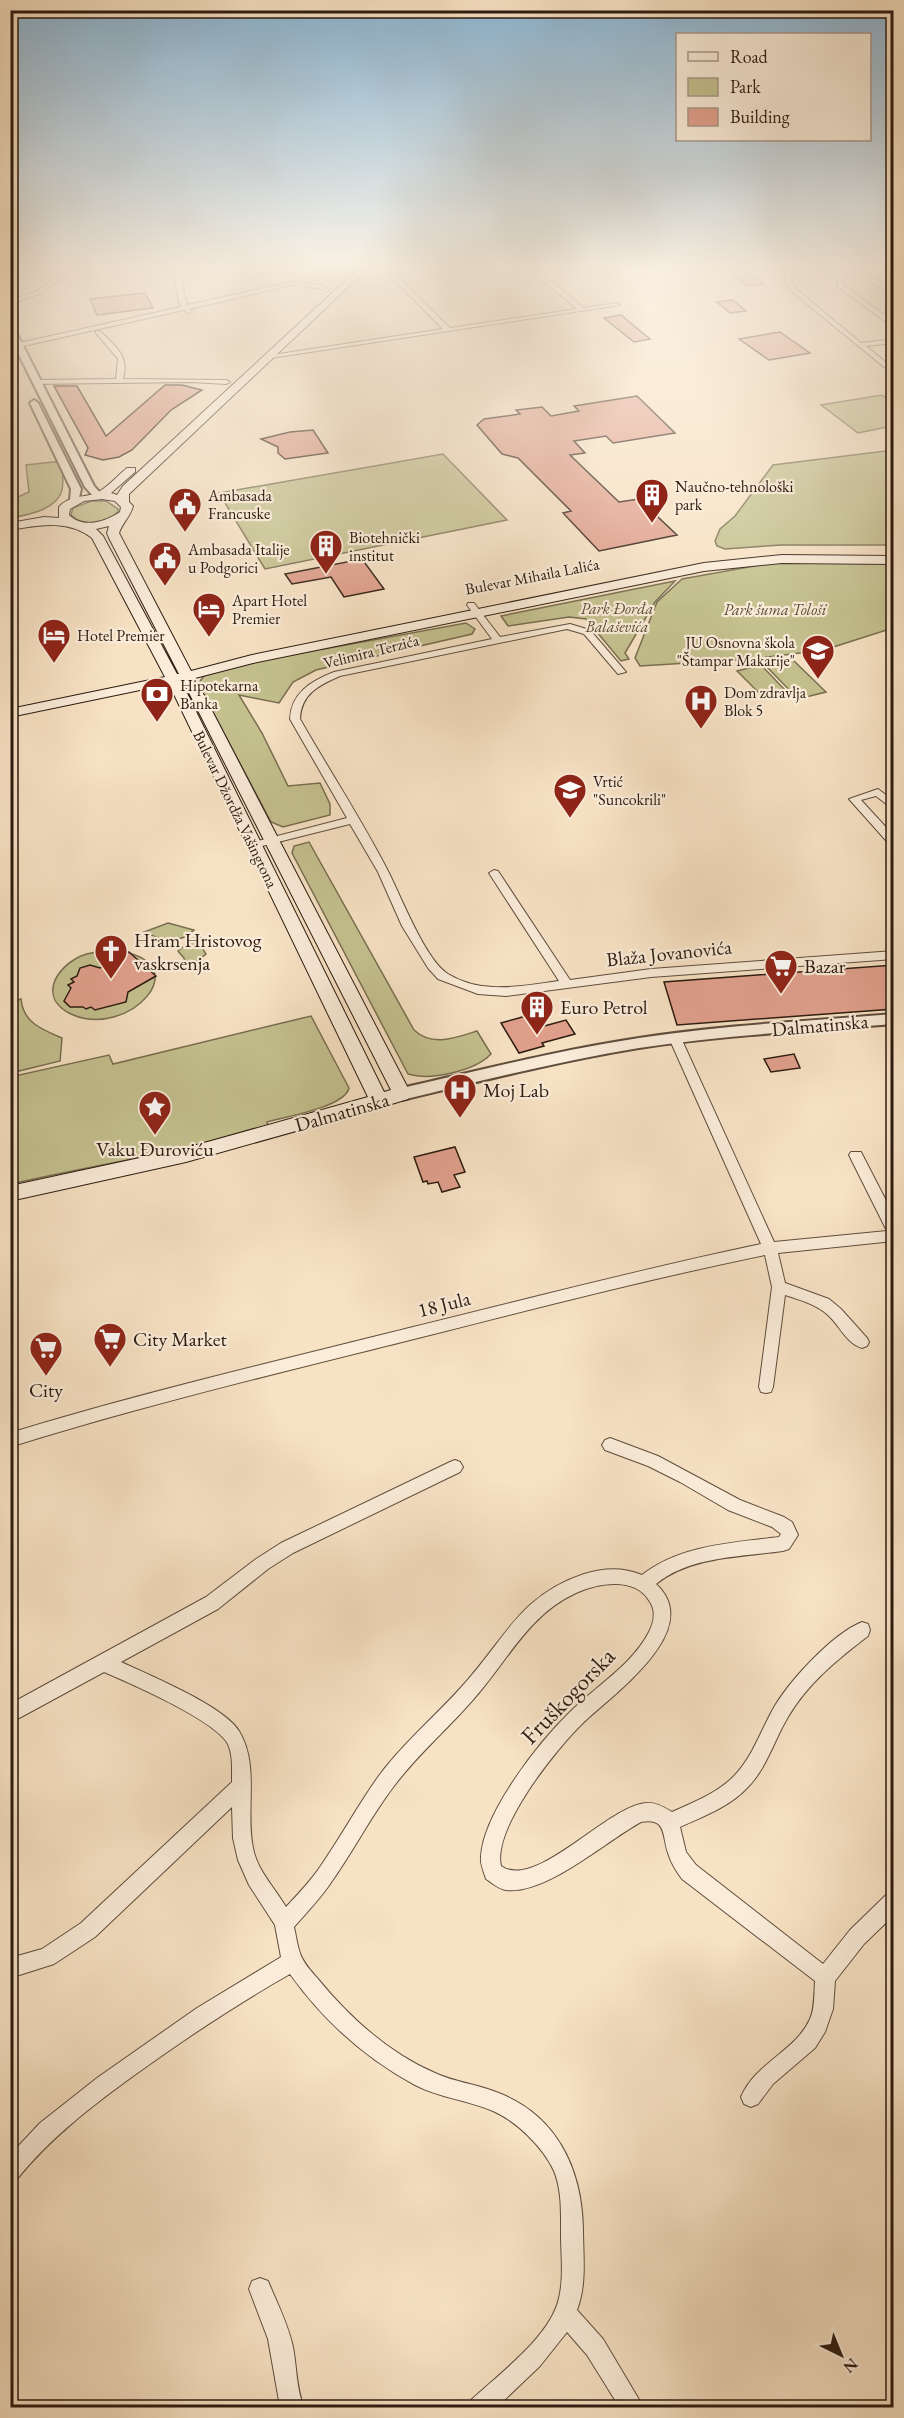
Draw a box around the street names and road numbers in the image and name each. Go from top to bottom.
street label: Bulevar Mihaila Lalića [463,553,601,600]
street label: Velimira Terzića [321,629,422,673]
street label: Bulevar Džordža Vašingtona [188,727,283,892]
street label: Blaža Jovanovića [605,933,733,973]
street label: Dalmatinska [771,1008,869,1042]
street label: Dalmatinska [292,1086,392,1138]
street label: 18 Jula [415,1285,473,1323]
street label: Fruškogorska [514,1640,622,1751]

